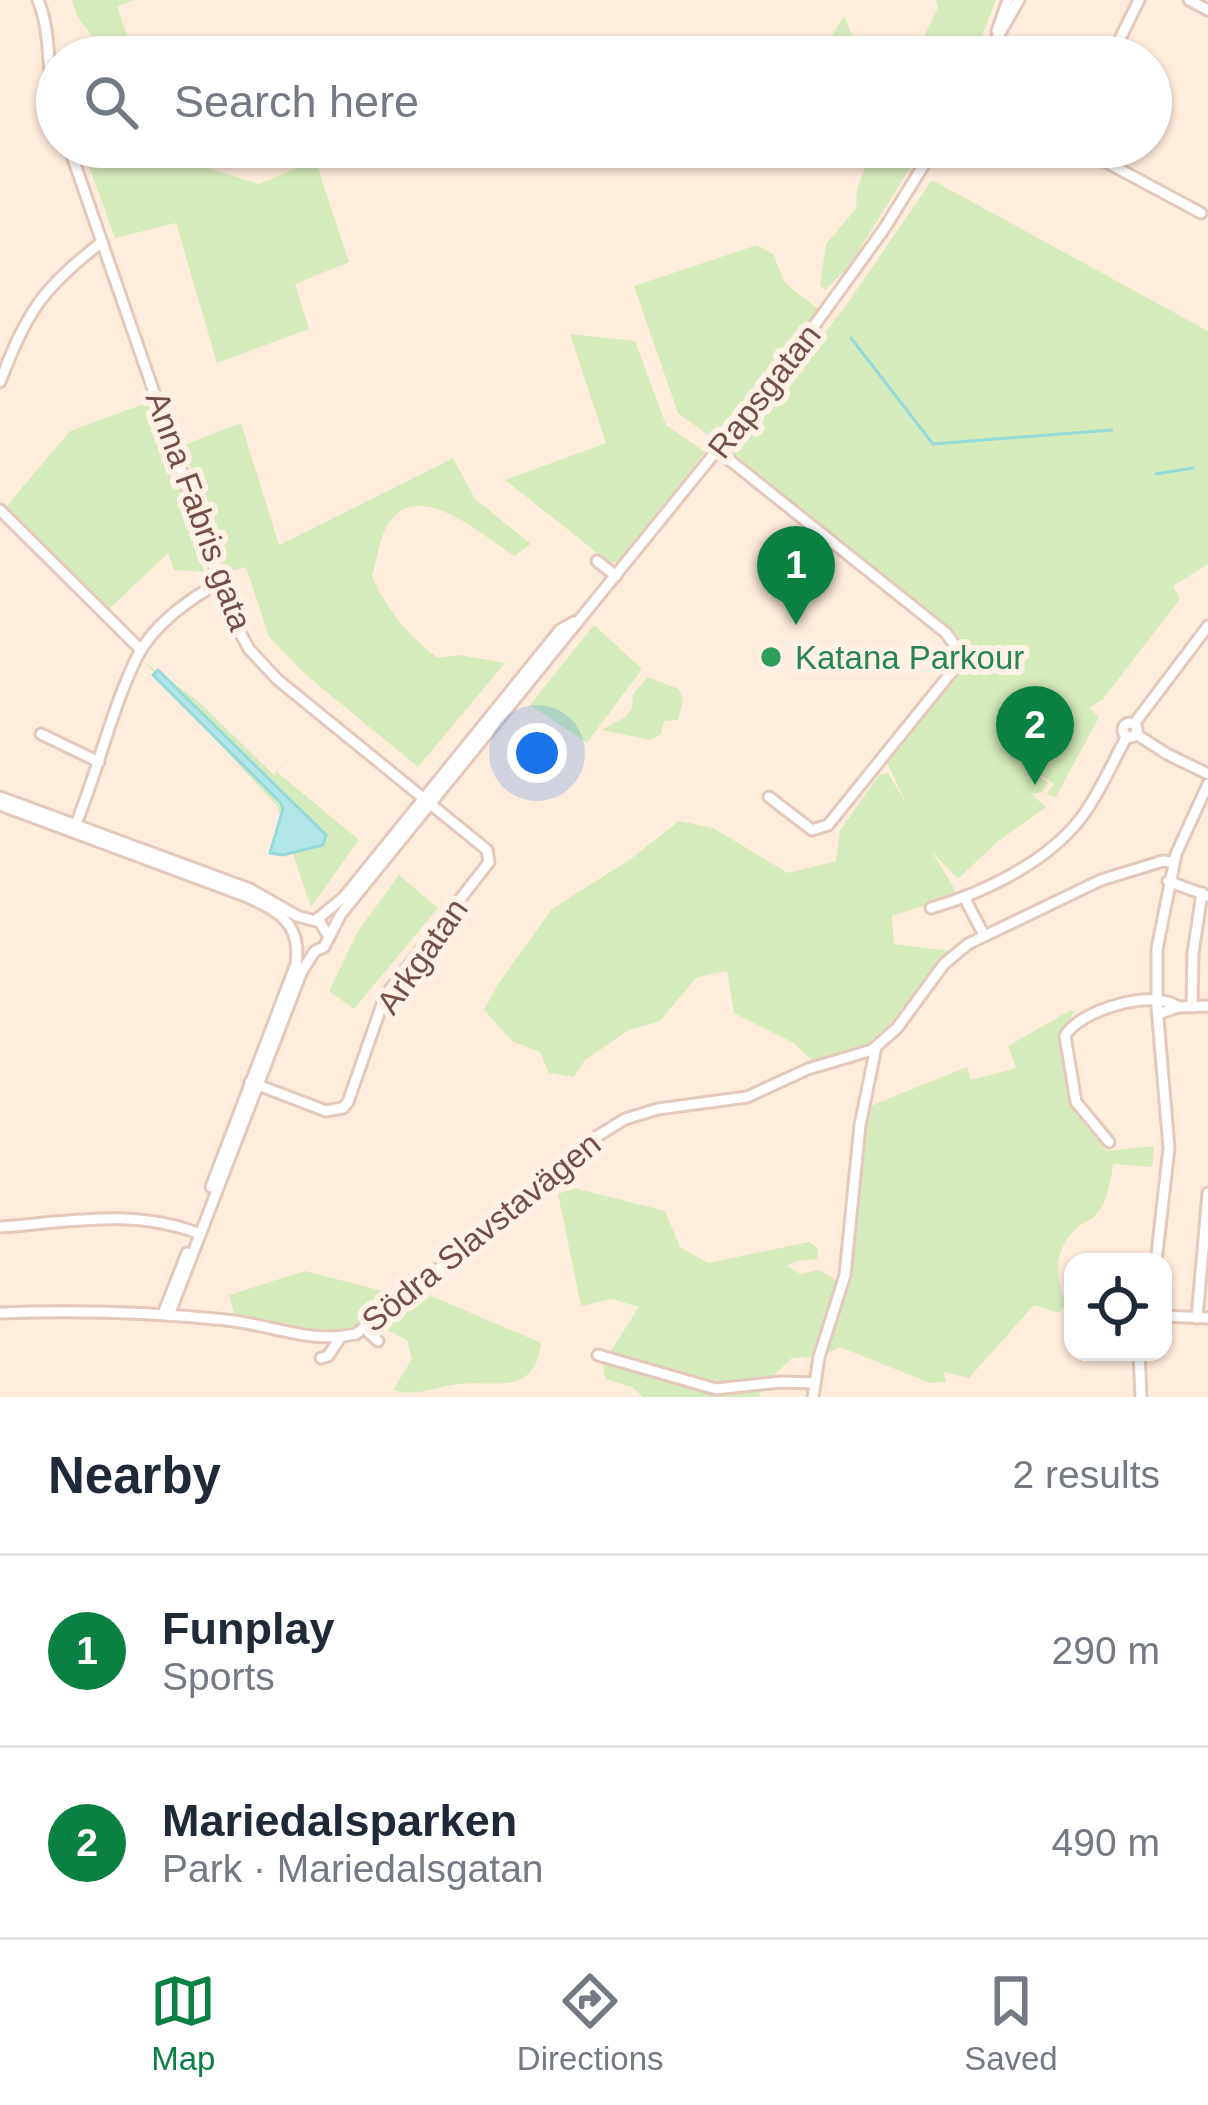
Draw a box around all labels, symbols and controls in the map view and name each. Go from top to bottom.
search box [36,36,1172,168]
icon: search [78,69,144,135]
text: Search here [174,76,419,127]
street label: Rapsgatan [700,317,828,465]
street label: Anna Fabris gata [139,387,260,636]
pin: 1 [757,526,835,625]
place label: Katana Parkour [795,639,1024,676]
marker: Katana Parkour [758,644,784,670]
pin: 2 [996,686,1074,785]
your location [507,723,567,783]
street label: Arkgatan [369,891,475,1021]
street label: Södra Slavstavägen [355,1125,607,1339]
map controls [1064,1253,1172,1361]
button: locate [1064,1253,1172,1361]
text: Nearby [48,1447,221,1504]
text: 2 results [1013,1453,1160,1496]
text: Funplay [162,1603,335,1654]
text: 1 [76,1629,98,1672]
text: 290 m [1052,1629,1160,1672]
text: Sports [162,1655,275,1698]
text: Mariedalsparken [162,1795,517,1846]
text: 2 [76,1821,98,1864]
text: 490 m [1052,1821,1160,1864]
text: Park · Mariedalsgatan [162,1847,544,1890]
tab: Map [150,1968,216,2078]
tab: Directions [517,1968,664,2078]
tab: Saved [964,1968,1058,2078]

